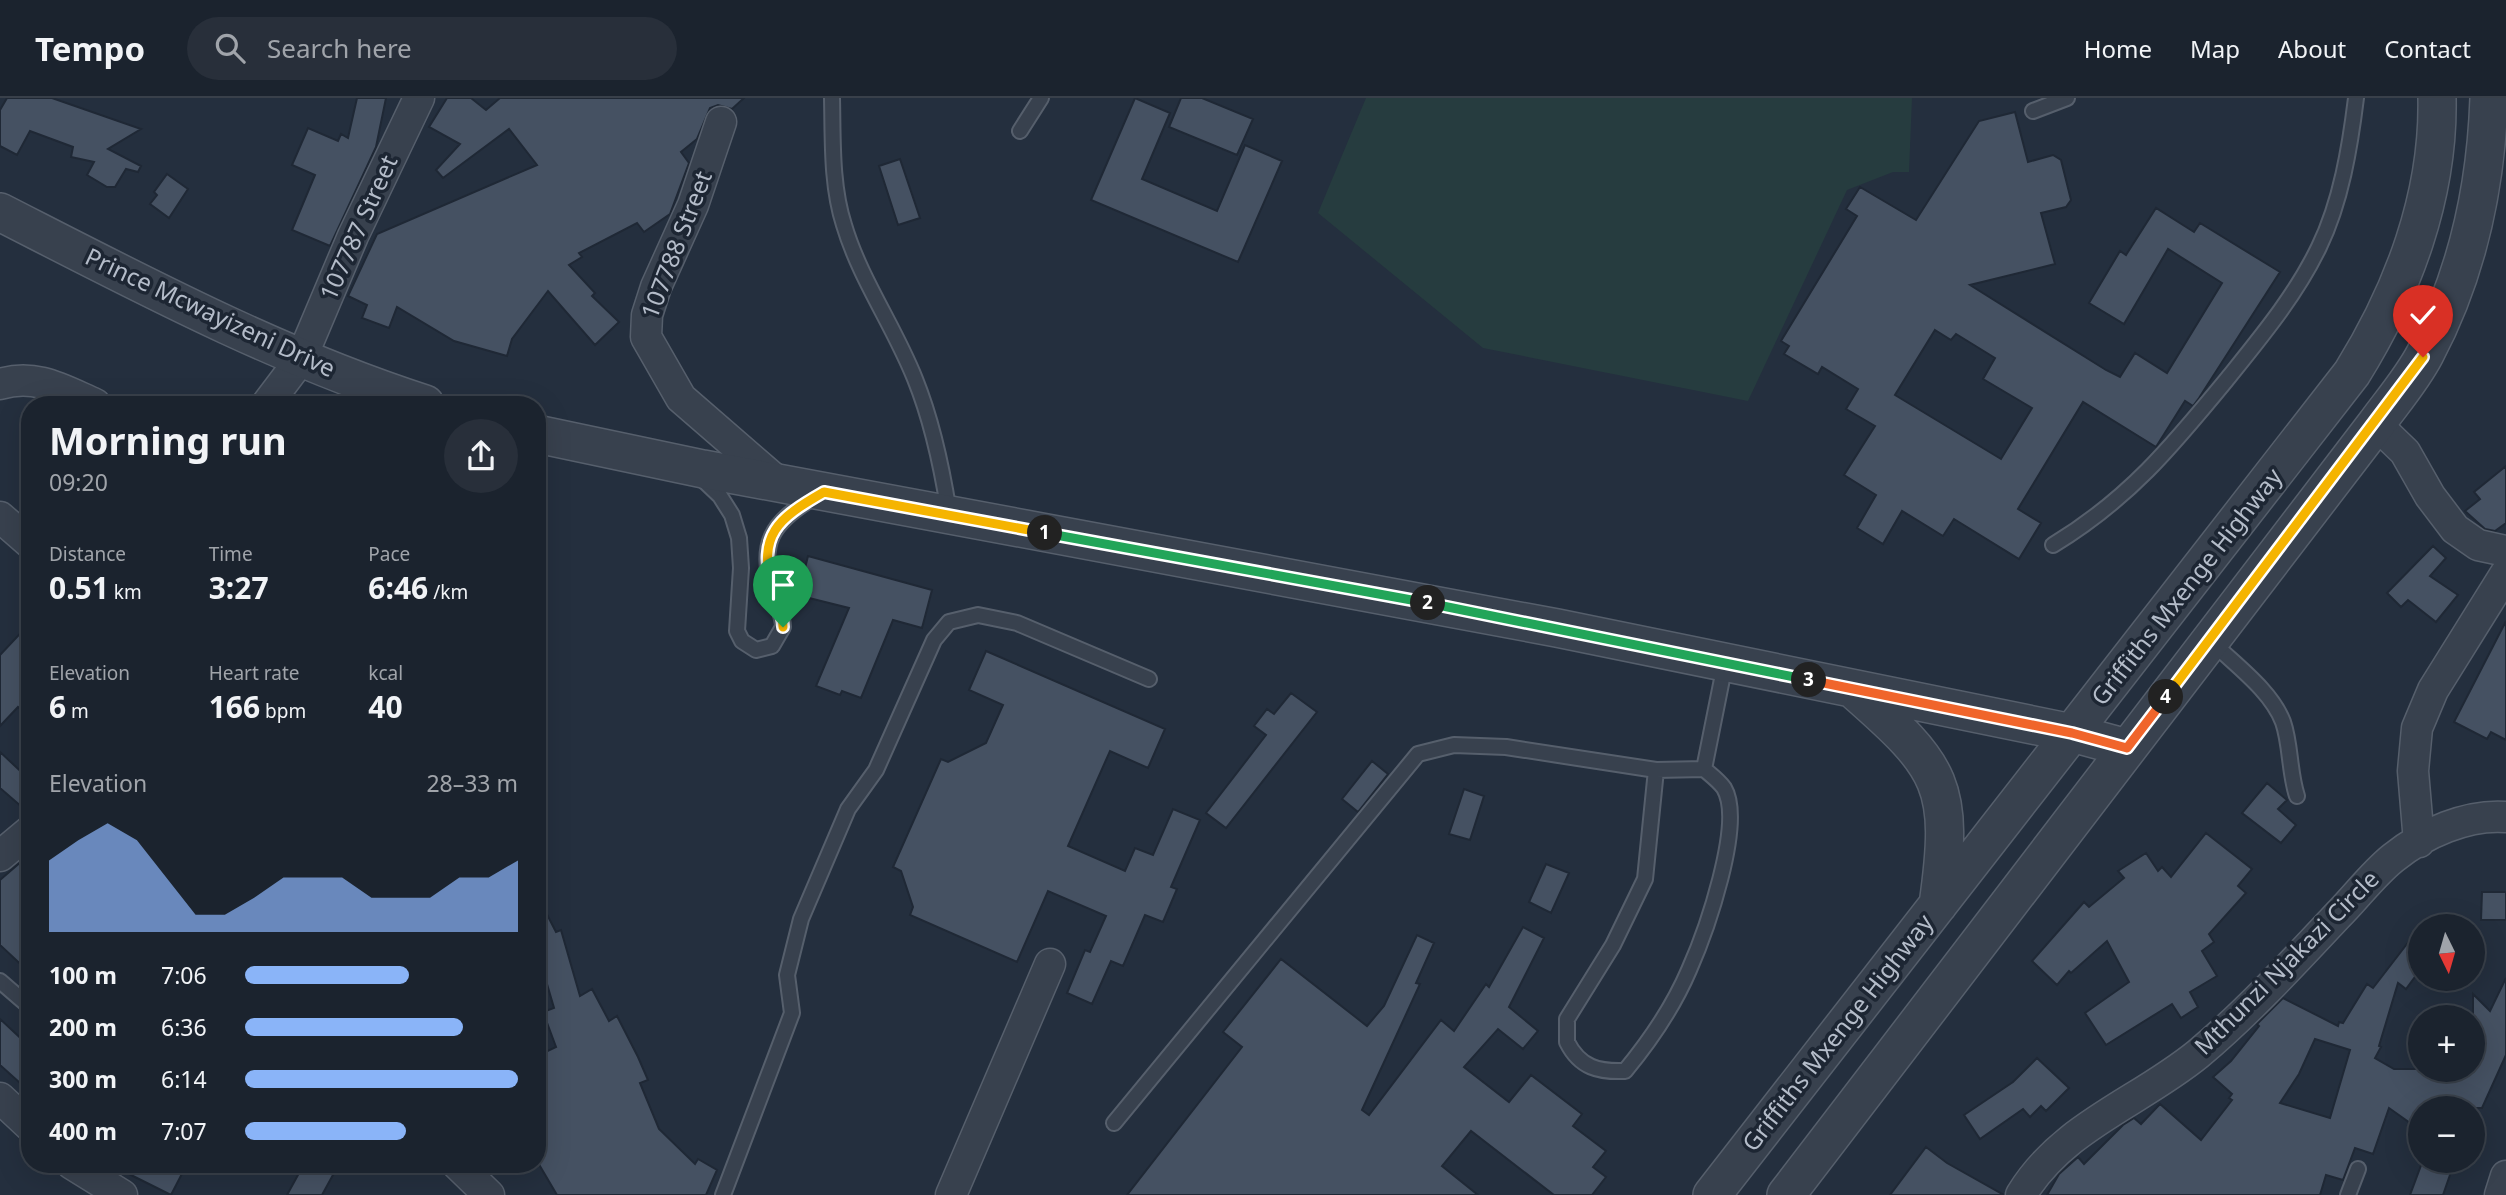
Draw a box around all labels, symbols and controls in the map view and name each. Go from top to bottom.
search box [187,17,677,80]
text: Tempo [35,26,145,71]
icon: search [211,29,249,67]
text: Search here [267,30,412,66]
text: Home [2084,32,2152,65]
text: Map [2190,32,2240,65]
text: About [2278,32,2346,65]
text: Contact [2384,32,2471,65]
street label: 107787 Street [311,149,404,305]
street label: 107788 Street [632,166,719,323]
street label: Prince Mcwayizeni Drive [80,239,341,384]
pin [2393,285,2453,357]
icon: check [2404,296,2442,334]
text: Morning run [49,414,287,466]
button: share [444,419,518,493]
street label: Griffiths Mxenge Highway [2083,460,2289,711]
text: 09:20 [49,466,108,498]
pin: 1 [1028,516,1062,550]
text: 1 [1039,519,1050,545]
text: Distance [49,541,126,567]
text: Time [209,541,253,567]
text: Pace [368,541,410,567]
pin [753,555,813,627]
icon: arrive [764,566,802,604]
text: 0.51 [49,567,109,608]
text: 3:27 [209,567,269,608]
text: 6:46 [368,567,428,608]
text: km [109,579,142,605]
text: /km [428,579,468,605]
pin: 2 [1410,586,1446,620]
text: 2 [1422,589,1433,615]
text: Elevation [49,660,130,686]
text: Heart rate [209,660,299,686]
text: kcal [368,660,403,686]
pin: 3 [1792,662,1826,698]
text: 3 [1803,666,1814,692]
pin: 4 [2148,680,2184,714]
text: 4 [2160,683,2171,709]
text: 6 [49,686,66,727]
text: 166 [209,686,260,727]
text: 40 [368,686,403,727]
text: m [66,698,89,724]
text: bpm [260,698,306,724]
text: Elevation [49,767,147,799]
text: 28–33 m [426,767,518,799]
street label: Mthunzi Njakazi Circle [2186,862,2385,1061]
street label: Griffiths Mxenge Highway [1734,906,1940,1157]
north arrow [2408,914,2485,990]
map controls [2408,914,2485,1173]
text: 100 m [49,959,117,991]
text: 7:06 [161,959,207,991]
button: + [2408,1005,2485,1082]
text: 200 m [49,1011,117,1043]
text: 6:36 [161,1011,207,1043]
text: 300 m [49,1063,117,1095]
text: 6:14 [161,1063,207,1095]
button: − [2408,1096,2485,1173]
text: 400 m [49,1115,117,1147]
text: 7:07 [161,1115,207,1147]

